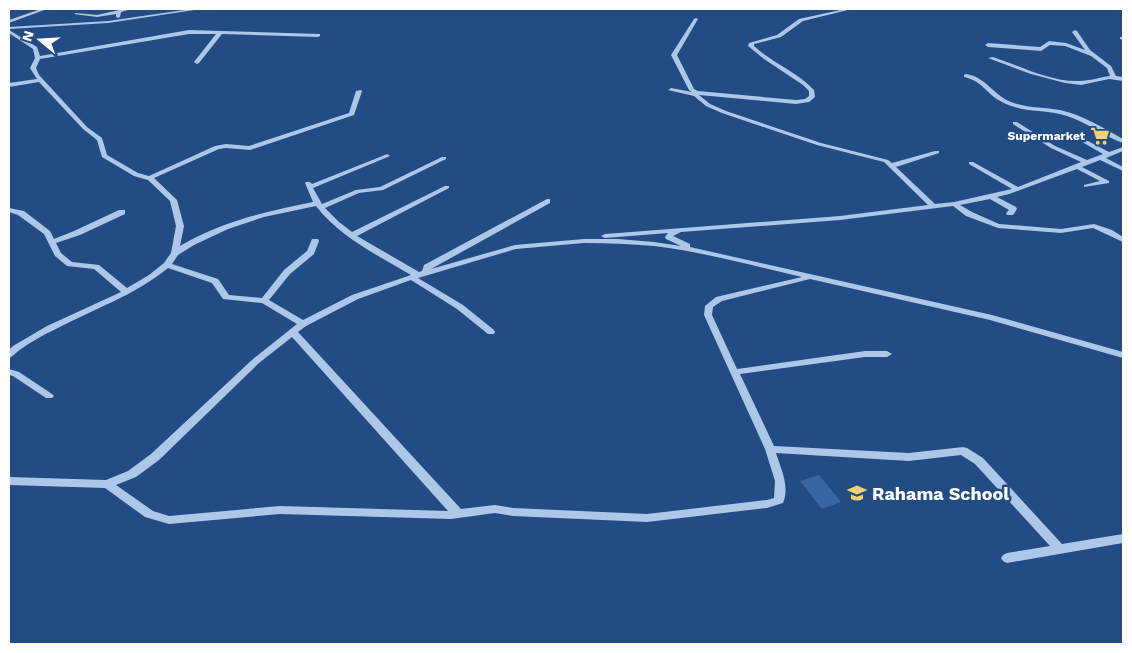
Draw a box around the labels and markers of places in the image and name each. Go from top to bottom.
supermarket icon: Supermarket [1089,125,1111,147]
place label: Supermarket [1008,129,1086,143]
school or university icon: Rahama School [846,482,868,504]
place label: Rahama School [872,483,1009,504]

